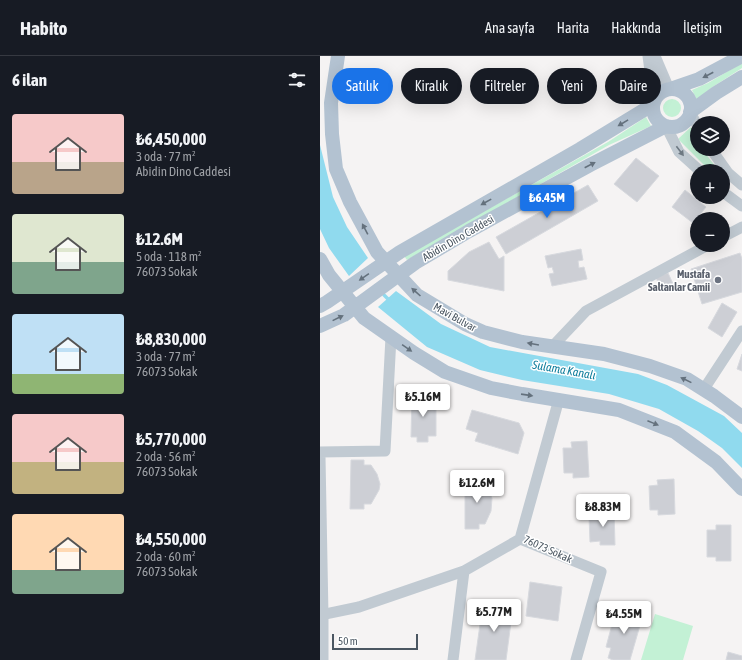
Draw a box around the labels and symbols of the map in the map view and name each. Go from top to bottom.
one-way arrow [702,71,714,78]
one-way arrow [618,119,628,127]
one-way arrow [676,146,684,156]
one-way arrow [584,162,596,168]
pin: ₺6.45M [514,185,580,219]
one-way arrow [480,199,492,206]
street label: Abidin Dino Caddesi [420,213,496,263]
one-way arrow [361,223,368,235]
place label: Mustafa Saltanlar Camii [648,268,710,293]
one-way arrow [359,273,369,281]
marker: Mustafa Saltanlar Camii [713,275,723,285]
one-way arrow [411,288,421,297]
street label: Mavi Bulvar [431,300,479,334]
one-way arrow [332,315,344,321]
one-way arrow [527,341,539,347]
one-way arrow [402,344,412,352]
water label: Sulama Kanalı [530,357,597,382]
one-way arrow [681,377,692,383]
pin: ₺5.16M [390,384,456,418]
one-way arrow [521,392,533,398]
one-way arrow [648,421,660,427]
pin: ₺12.6M [444,470,510,504]
pin: ₺8.83M [570,494,636,528]
street label: 76073 Sokak [522,533,574,565]
pin: ₺5.77M [461,599,527,633]
pin: ₺4.55M [591,601,657,635]
scale bar [332,632,418,651]

